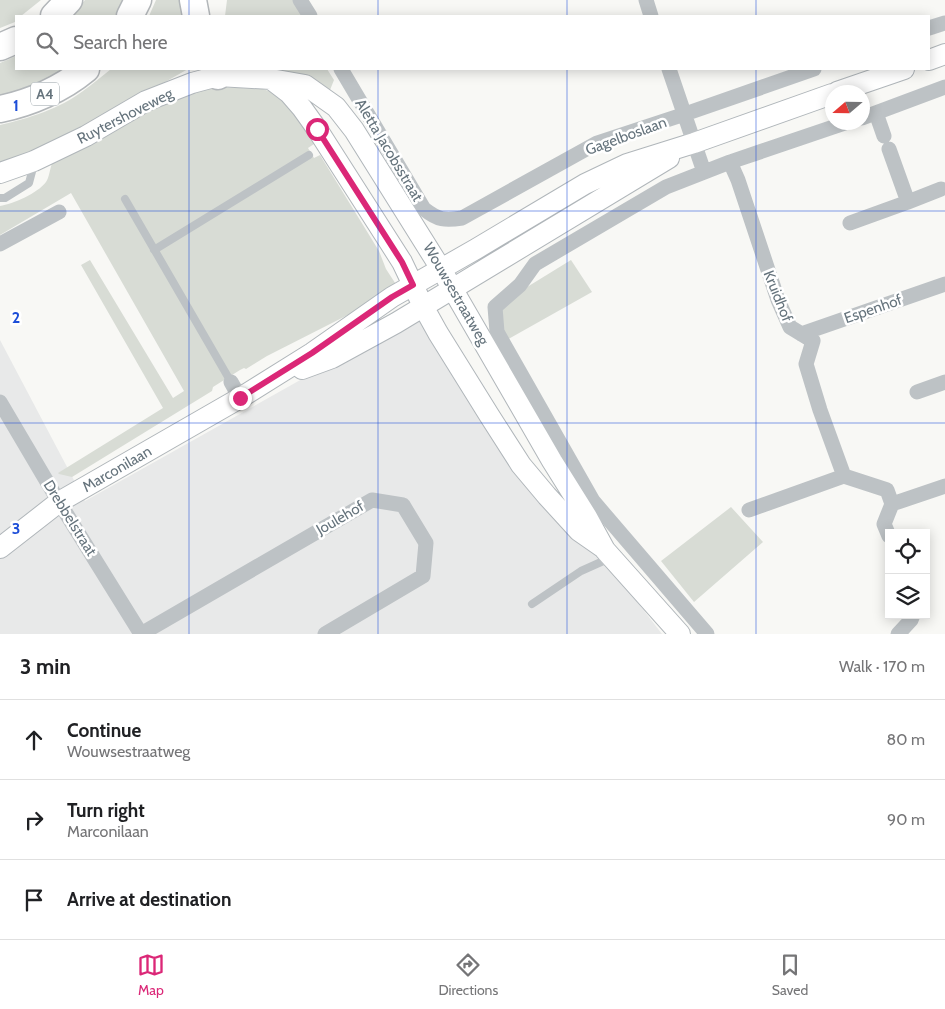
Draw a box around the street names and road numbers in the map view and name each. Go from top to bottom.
road number: A4 [31,82,59,106]
street label: Ruytershoveweg [74,84,176,148]
street label: Aletta Jacobsstraat [351,95,427,205]
street label: Gagelboslaan [583,113,669,159]
street label: Wouwsestraatweg [419,239,493,349]
street label: Kruidhof [760,268,796,324]
street label: Espenhof [842,291,904,327]
street label: Marconilaan [79,442,155,496]
street label: Drebbelstraat [40,477,100,559]
street label: Joulehof [312,497,367,539]

